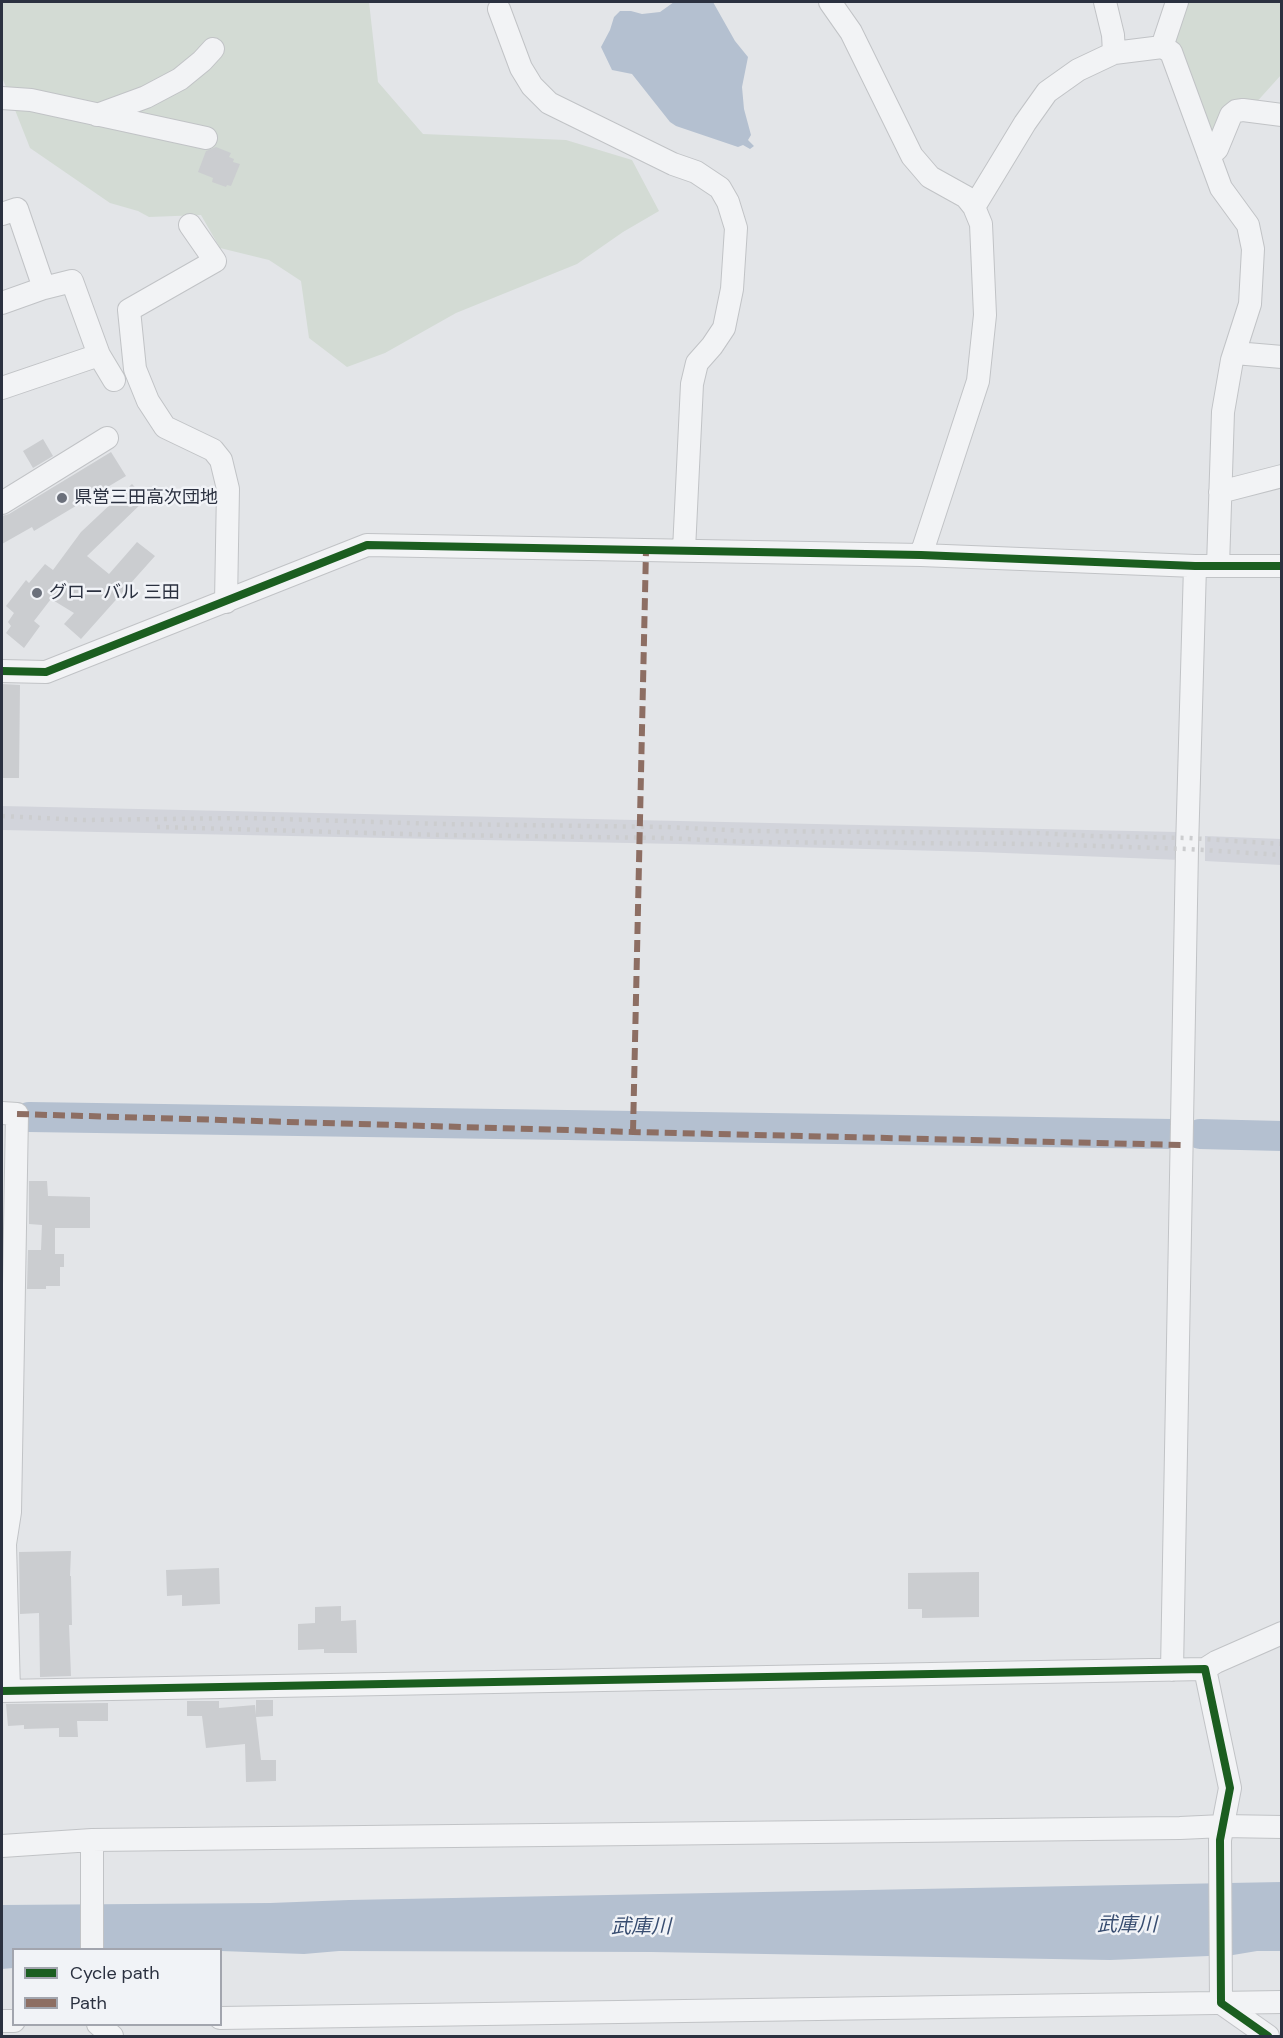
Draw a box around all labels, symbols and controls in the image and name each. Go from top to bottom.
place label: 県営三田高次団地 [74,487,218,509]
marker: 県営三田高次団地 [55,491,69,505]
place label: グローバル 三田 [49,582,180,604]
marker: グローバル 三田 [30,586,44,600]
water label: 武庫川 [1097,1914,1157,1938]
water label: 武庫川 [611,1916,671,1940]
legend [12,1948,222,2026]
text: Cycle path [70,1961,160,1985]
text: Path [70,1991,107,2015]

